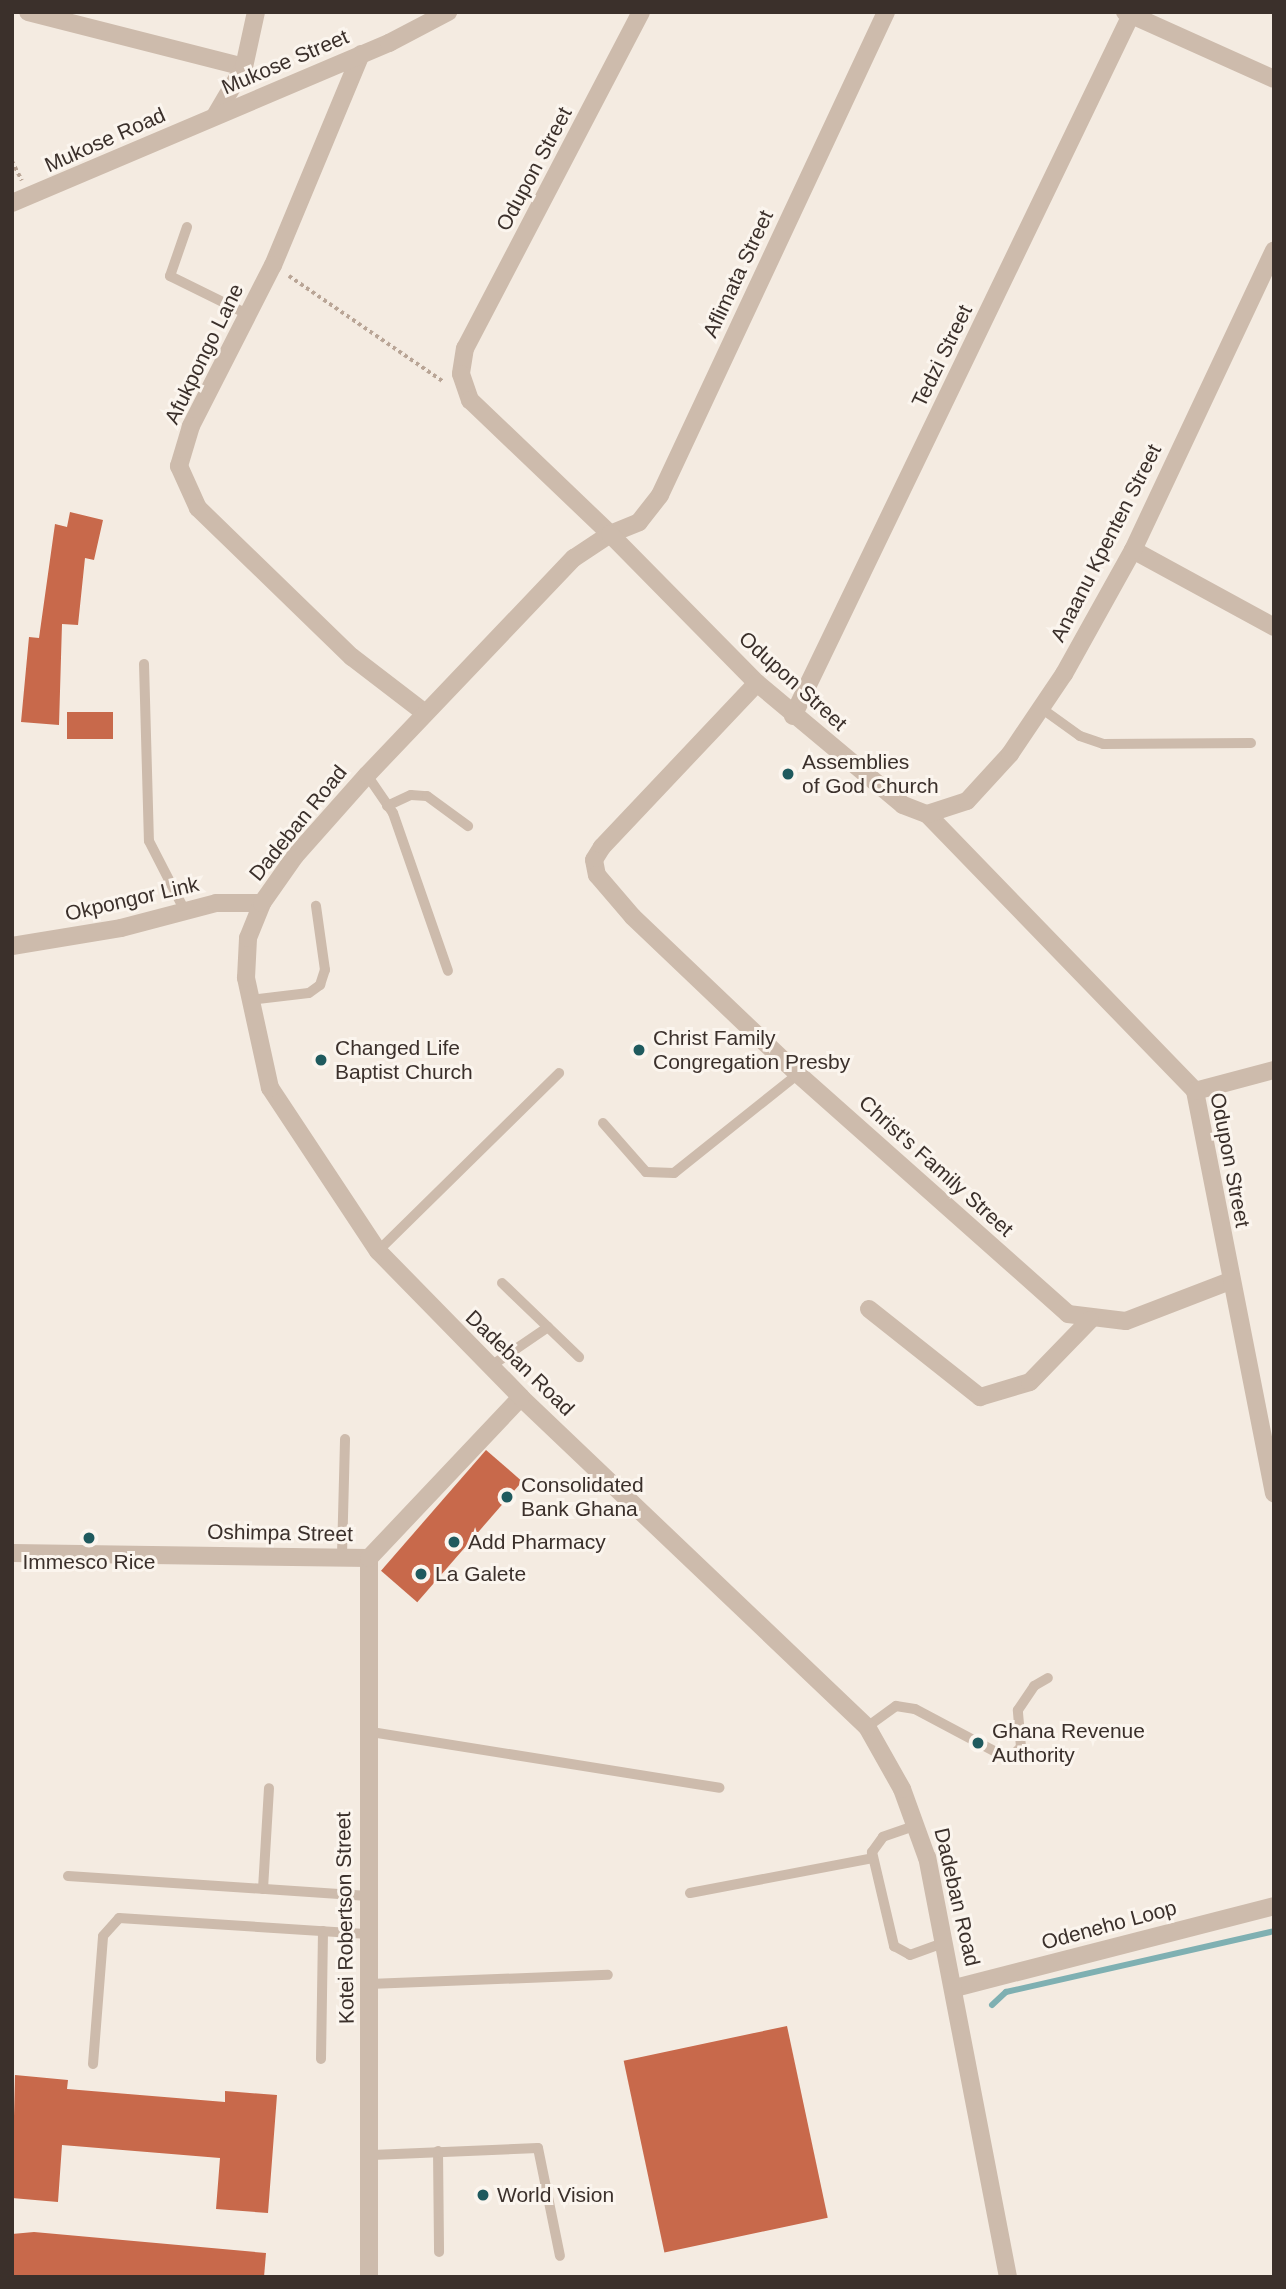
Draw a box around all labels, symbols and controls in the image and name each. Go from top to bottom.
street label: Mukose Street [218,24,352,100]
street label: Mukose Road [41,102,169,178]
street label: Odupon Street [491,103,577,235]
street label: Aflimata Street [697,206,779,342]
street label: Afukpongo Lane [159,280,249,428]
street label: Tedzi Street [906,301,978,411]
street label: Anaanu Kpenten Street [1045,440,1167,646]
street label: Odupon Street [734,626,852,736]
place label: Assemblies of God Church [802,749,939,799]
street label: Dadeban Road [244,760,352,886]
marker: Assemblies of God Church [780,766,796,782]
street label: Okpongor Link [63,871,201,927]
place label: Christ Family Congregation Presby [653,1025,850,1075]
place label: Changed Life Baptist Church [335,1035,473,1085]
marker: Christ Family Congregation Presby [631,1042,647,1058]
marker: Changed Life Baptist Church [313,1052,329,1068]
street label: Christ's Family Street [854,1090,1018,1242]
street label: Odupon Street [1205,1091,1255,1229]
street label: Dadeban Road [460,1305,580,1421]
place label: Consolidated Bank Ghana [521,1472,644,1522]
marker: Consolidated Bank Ghana [499,1489,515,1505]
street label: Oshimpa Street [207,1519,353,1547]
place label: Add Pharmacy [468,1529,606,1555]
marker: Immesco Rice [81,1530,97,1546]
marker: Add Pharmacy [446,1534,462,1550]
place label: Immesco Rice [22,1549,156,1575]
place label: La Galete [435,1561,526,1587]
marker: La Galete [413,1566,429,1582]
place label: Ghana Revenue Authority [992,1718,1145,1768]
marker: Ghana Revenue Authority [970,1735,986,1751]
street label: Kotei Robertson Street [331,1812,359,2024]
street label: Dadeban Road [929,1825,985,1969]
street label: Odeneho Loop [1039,1895,1179,1955]
place label: World Vision [497,2182,614,2208]
marker: World Vision [475,2187,491,2203]

